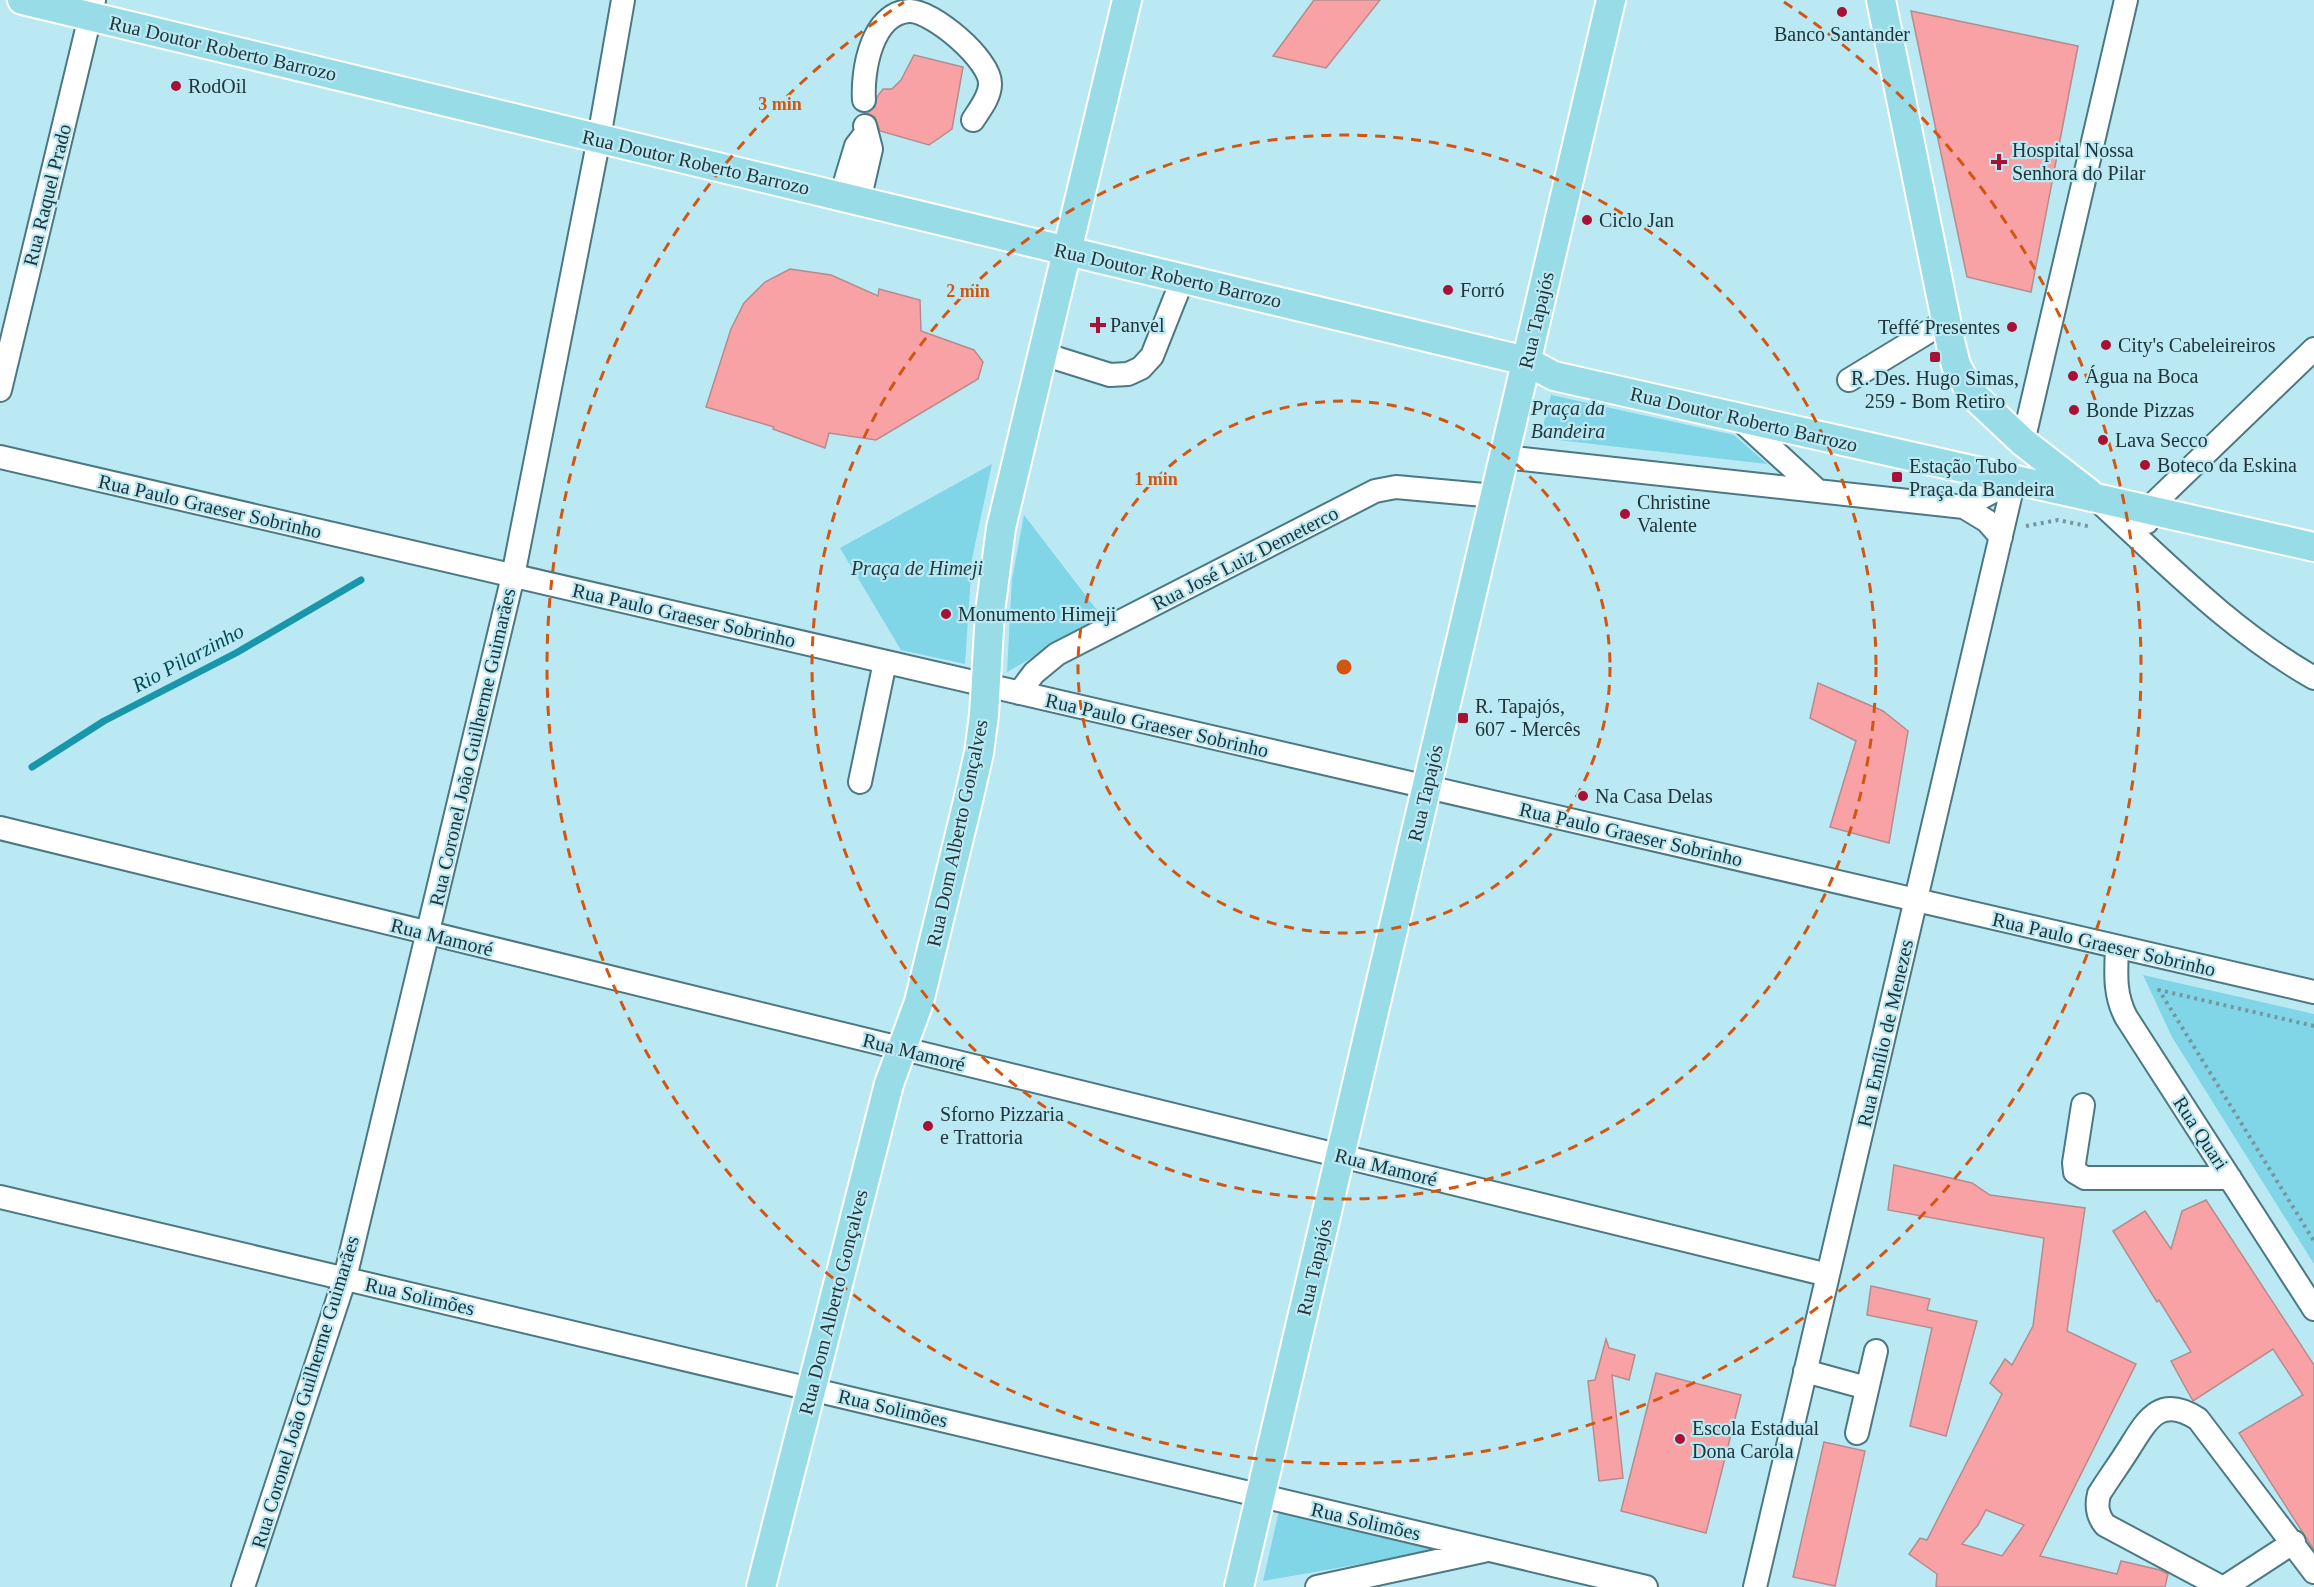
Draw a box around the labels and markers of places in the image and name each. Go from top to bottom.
marker: Banco Santander [1835,5,1849,19]
place label: Banco Santander [1774,23,1910,45]
place label: RodOil [188,75,247,97]
marker: RodOil [169,79,183,93]
place label: Hospital Nossa Senhora do Pilar [2012,139,2146,184]
marker: Hospital Nossa Senhora do Pilar [1990,153,2008,171]
place label: Ciclo Jan [1599,209,1674,231]
marker: Ciclo Jan [1580,213,1594,227]
place label: Forró [1460,279,1504,301]
marker: Forró [1441,283,1455,297]
place label: Panvel [1110,314,1165,336]
place label: Teffé Presentes [1878,316,2000,338]
marker: Panvel [1091,318,1105,332]
marker: Teffé Presentes [2005,320,2019,334]
place label: City's Cabeleireiros [2118,334,2276,357]
marker: City's Cabeleireiros [2099,338,2113,352]
marker: R. Des. Hugo Simas, 259 - Bom Retiro [1928,350,1942,364]
place label: Água na Boca [2085,365,2198,388]
place label: R. Des. Hugo Simas, 259 - Bom Retiro [1851,367,2019,412]
marker: Água na Boca [2066,369,2080,383]
place label: Bonde Pizzas [2086,399,2195,421]
marker: Bonde Pizzas [2067,403,2081,417]
place label: Lava Secco [2115,429,2208,451]
marker: Lava Secco [2096,433,2110,447]
place label: Boteco da Eskina [2157,454,2297,476]
place label: Estação Tubo Praça da Bandeira [1909,455,2055,501]
marker: Boteco da Eskina [2138,458,2152,472]
marker: Estação Tubo Praça da Bandeira [1890,470,1904,484]
place label: Christine Valente [1637,491,1710,536]
marker: Christine Valente [1618,507,1632,521]
place label: Monumento Himeji [958,603,1117,626]
marker: Monumento Himeji [939,607,953,621]
centre of rings [1334,657,1354,677]
place label: R. Tapajós, 607 - Mercês [1475,695,1581,740]
marker: R. Tapajós, 607 - Mercês [1456,711,1470,725]
place label: Na Casa Delas [1595,785,1713,807]
marker: Na Casa Delas [1576,789,1590,803]
place label: Sforno Pizzaria e Trattoria [940,1103,1064,1148]
marker: Sforno Pizzaria e Trattoria [921,1119,935,1133]
place label: Escola Estadual Dona Carola [1692,1417,1820,1462]
marker: Escola Estadual Dona Carola [1673,1432,1687,1446]

